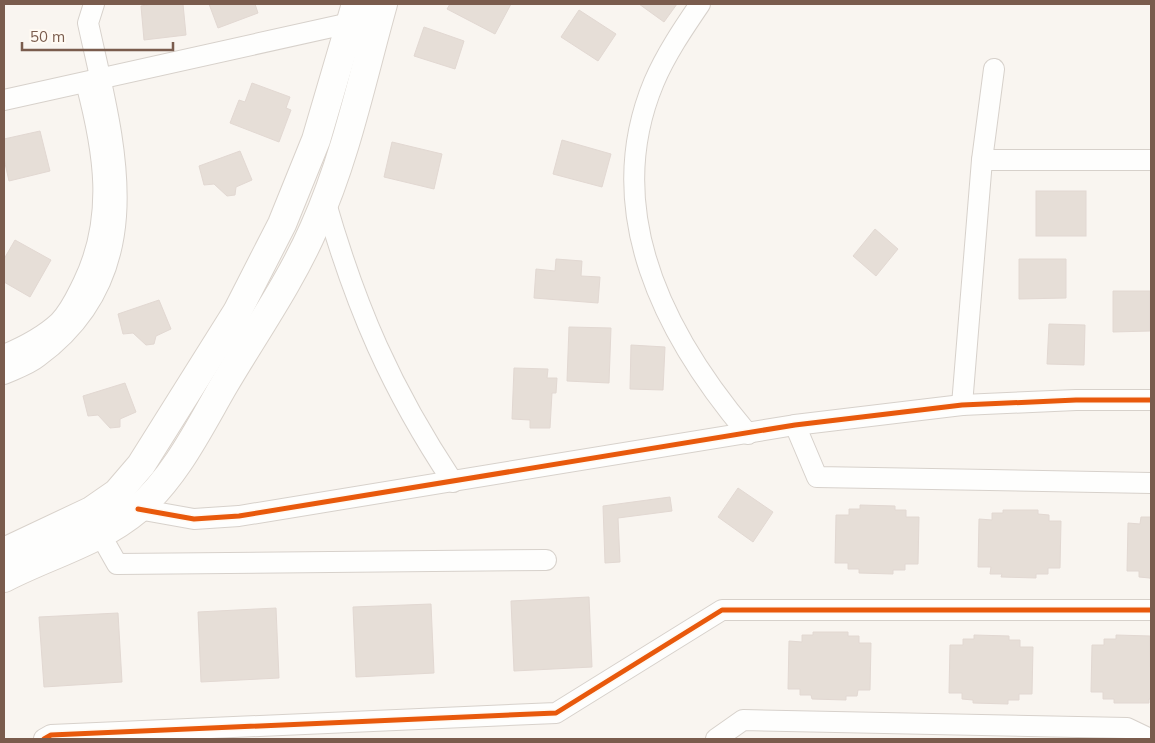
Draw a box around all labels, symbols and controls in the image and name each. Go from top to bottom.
scale bar [22,20,174,52]
text: 50 m [30,27,65,46]

